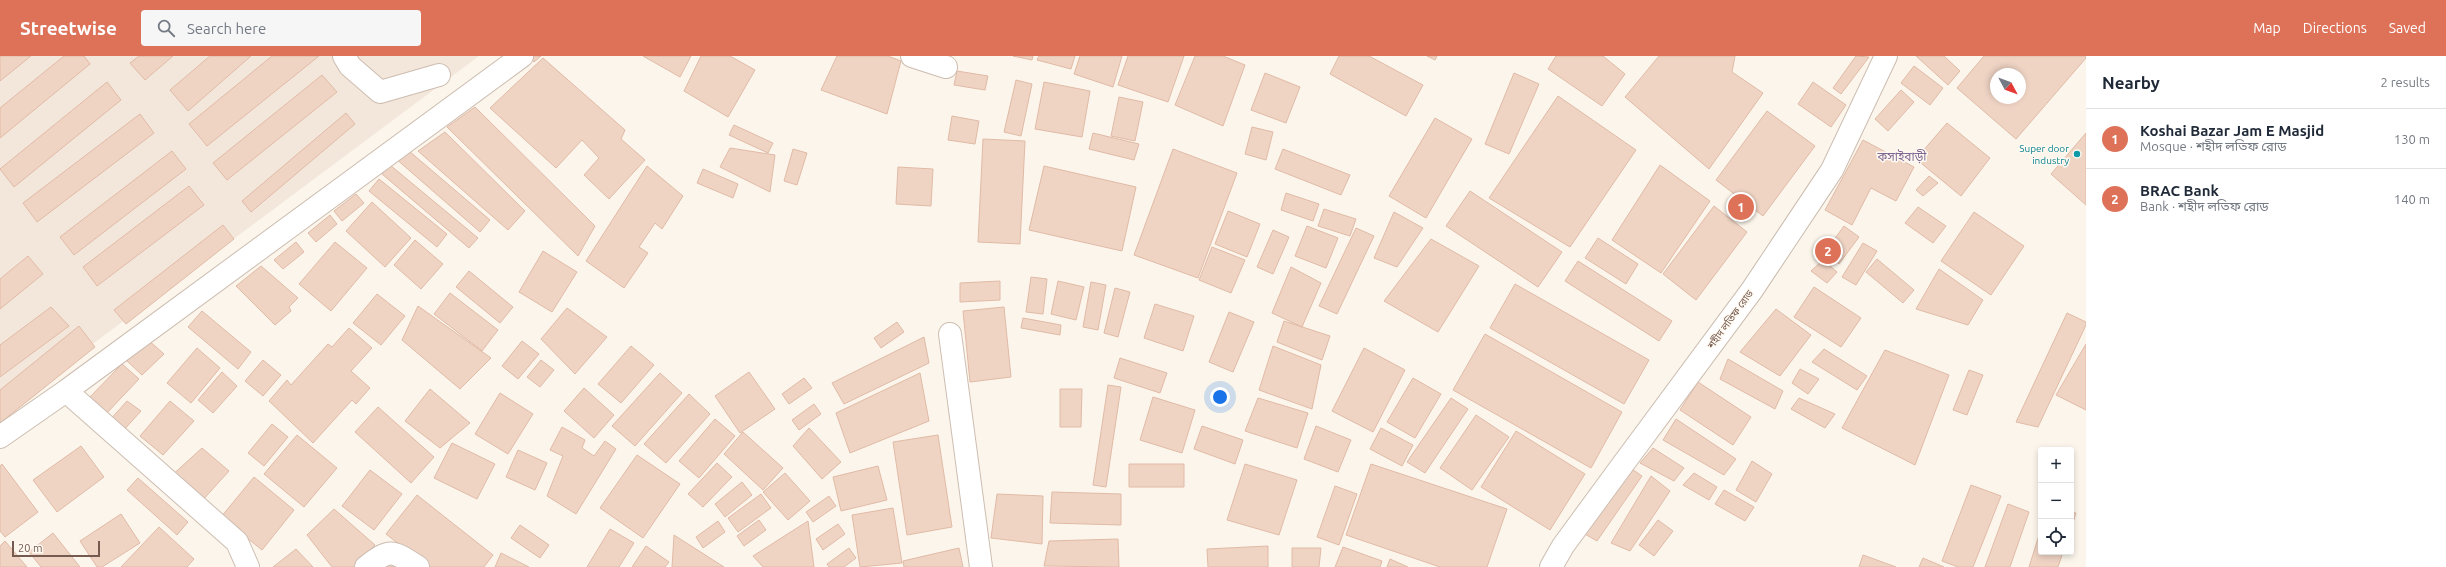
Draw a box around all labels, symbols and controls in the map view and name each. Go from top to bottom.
search box [141,10,421,46]
text: Streetwise [20,17,117,39]
icon: search [155,17,177,39]
text: Search here [187,20,266,37]
text: Map [2253,20,2281,36]
text: Directions [2303,20,2367,36]
text: Saved [2389,20,2426,36]
north arrow [1990,68,2026,104]
text: Nearby [2102,73,2160,92]
text: 2 results [2380,75,2430,89]
text: Koshai Bazar Jam E Masjid [2140,122,2324,139]
text: 1 [2111,132,2119,146]
text: 130 m [2394,132,2430,146]
text: Mosque · শহীদ লতিফ রোড [2140,139,2286,153]
place label: Super door industry [2019,143,2069,166]
district label: কসাইবাড়ী [1877,149,1927,164]
marker: Super door industry [2072,149,2082,159]
text: BRAC Bank [2140,182,2219,199]
pin: 1 [1728,192,1754,222]
text: 2 [2111,192,2119,206]
text: 140 m [2394,192,2430,206]
text: Bank · শহীদ লতিফ রোড [2140,199,2269,213]
pin: 2 [1815,236,1841,266]
street label: শহীদ লতিফ রোড [1705,287,1756,352]
your location [1210,387,1230,407]
map controls [2038,447,2074,555]
button: + [2038,447,2074,483]
button: − [2038,483,2074,519]
button: locate [2038,519,2074,555]
scale bar [12,539,100,558]
text: 20 m [18,542,42,554]

